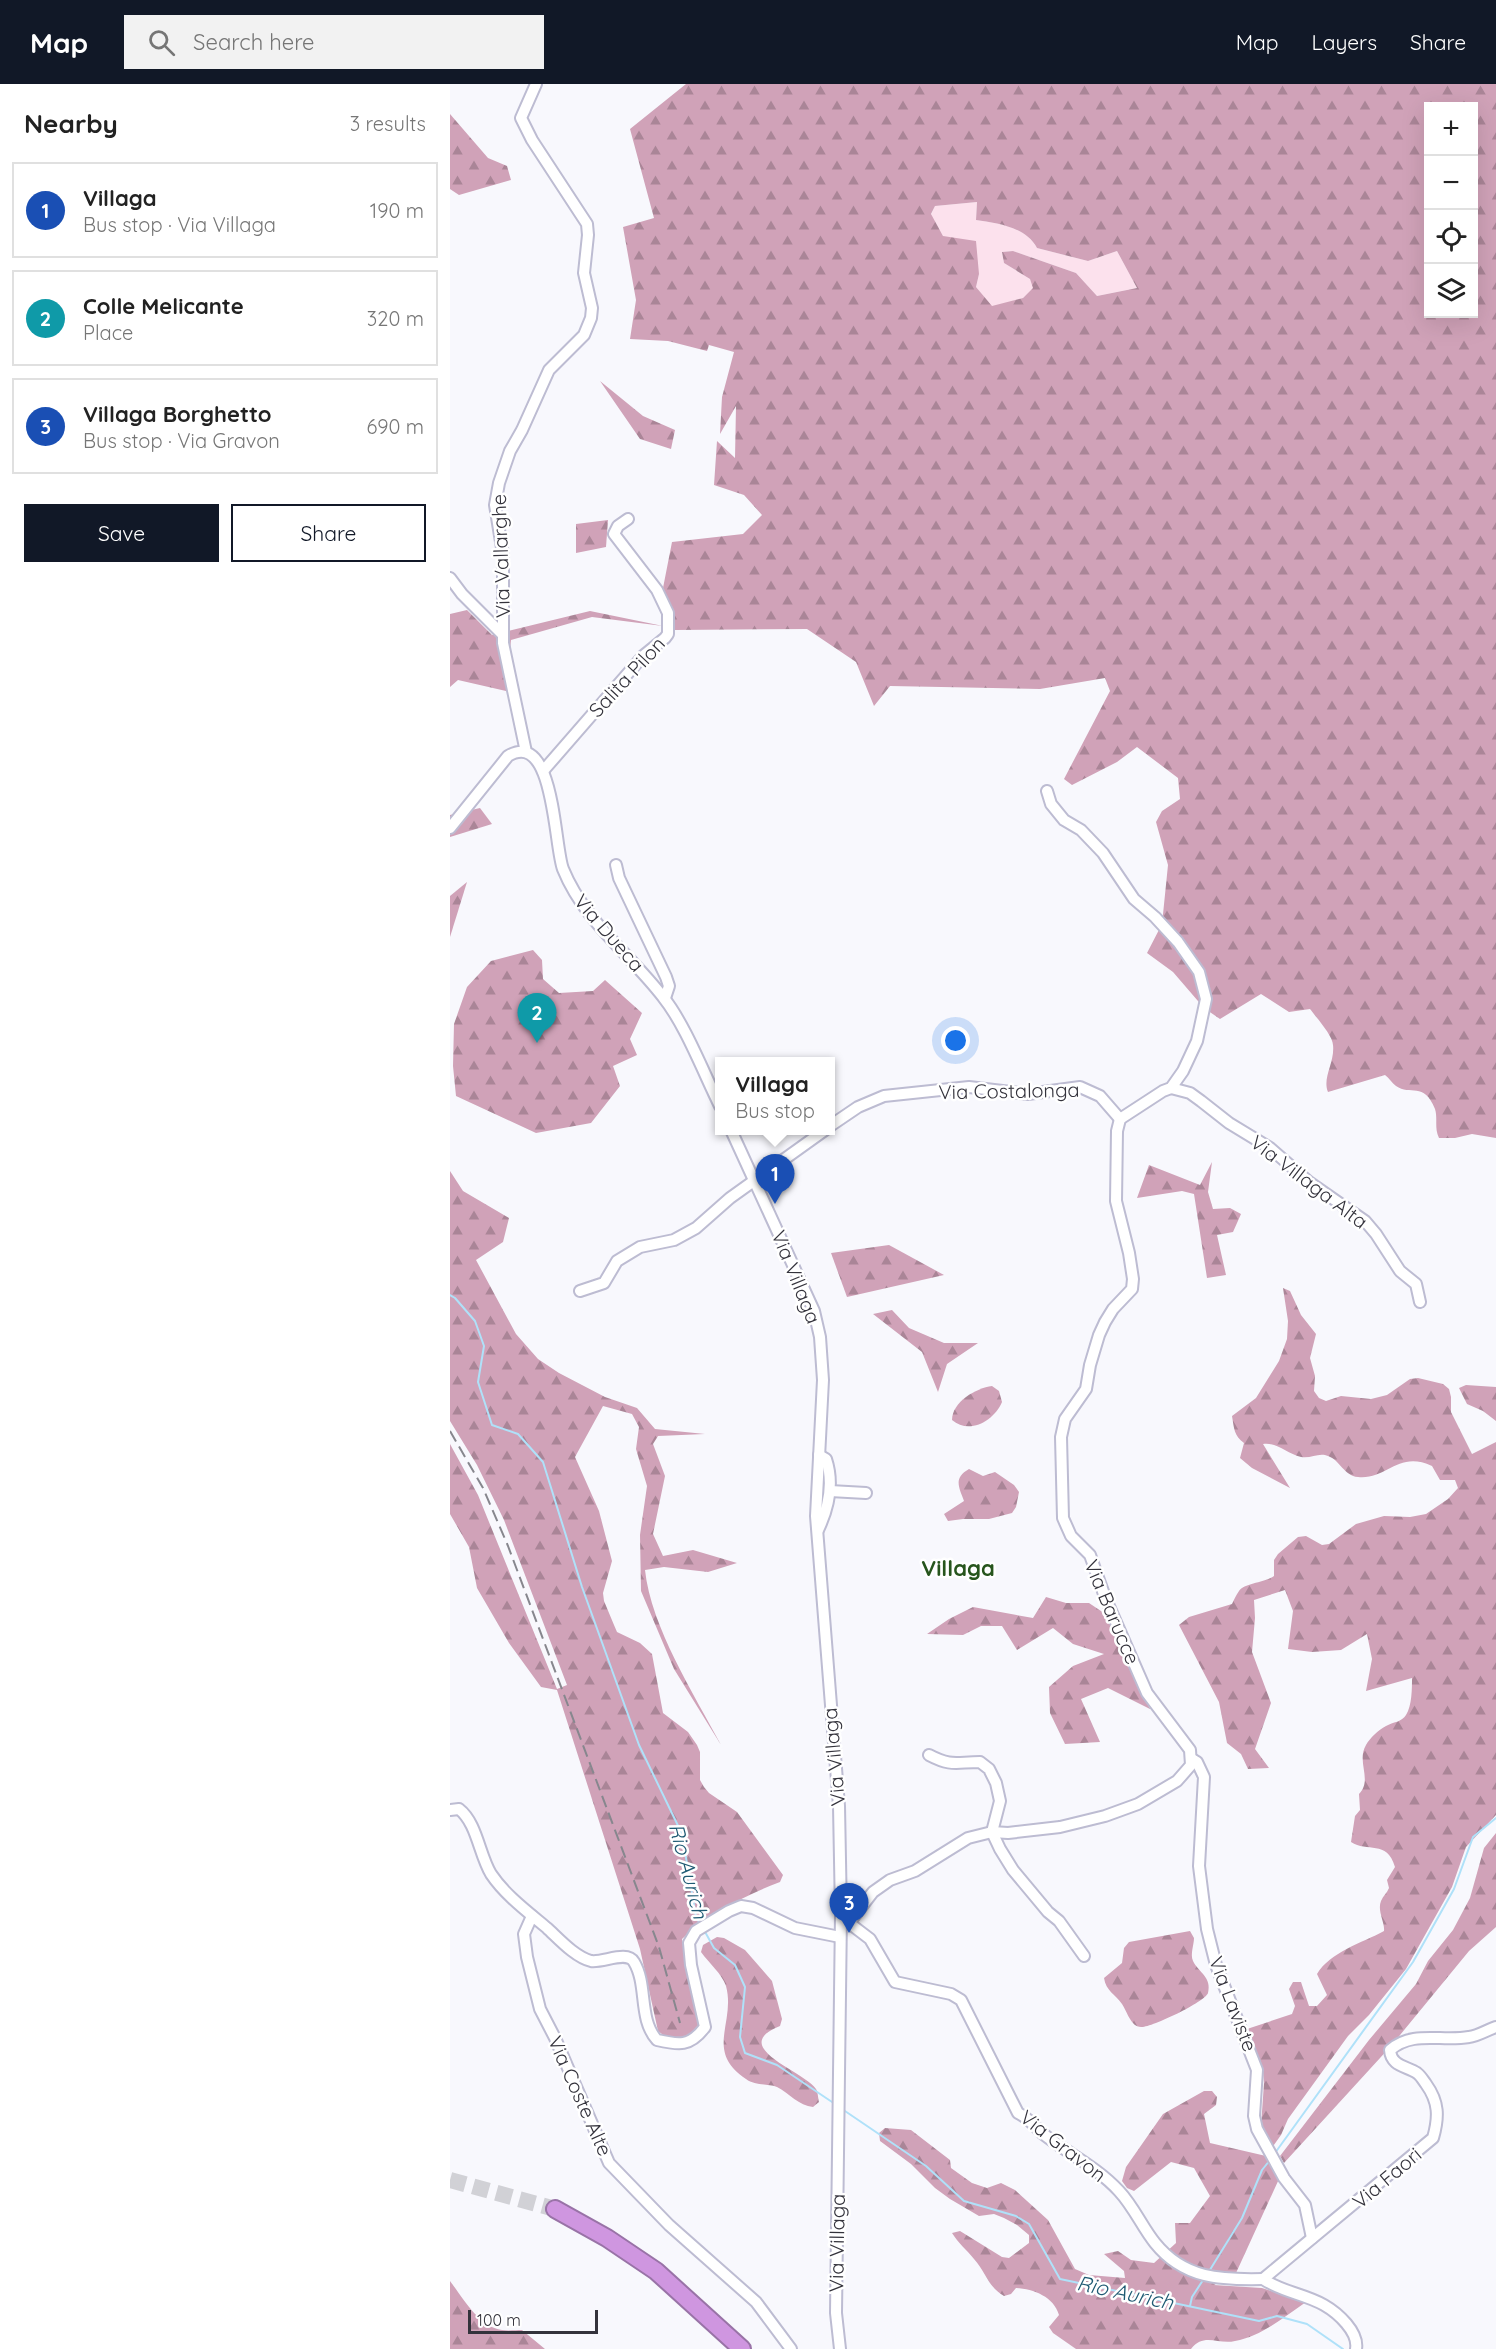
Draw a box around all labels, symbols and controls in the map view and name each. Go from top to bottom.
search box [124,15,544,69]
text: Map [30,25,88,60]
icon: search [145,26,178,59]
text: Search here [193,28,315,56]
text: Map [1236,29,1279,55]
text: Layers [1312,29,1377,55]
text: Share [1410,29,1466,55]
map controls [1424,102,1478,318]
button: + [1424,102,1478,156]
text: Nearby [24,107,118,140]
text: 3 results [350,111,426,136]
button: − [1424,156,1478,210]
text: Villaga [83,184,157,212]
text: 1 [42,198,49,223]
text: 190 m [370,198,424,223]
button: locate [1424,210,1478,264]
text: Bus stop · Via Villaga [83,212,276,237]
button: layers [1424,264,1478,318]
text: Colle Melicante [83,292,244,320]
text: 2 [40,306,51,331]
text: 320 m [367,306,424,331]
text: Place [83,320,133,345]
text: Villaga Borghetto [83,400,272,428]
text: 3 [40,414,51,439]
text: 690 m [366,414,424,439]
text: Bus stop · Via Gravon [83,428,280,453]
street label: Via Vallarghe [486,494,515,619]
button: Save [24,504,219,562]
button: Share [231,504,426,562]
street label: Salita Pilon [583,631,670,722]
street label: Via Dueca [569,889,650,977]
pin: 2 [518,994,556,1043]
your location [941,1026,970,1055]
popup [715,1057,835,1135]
text: Villaga [735,1070,809,1098]
street label: Via Costalonga [938,1077,1080,1104]
text: Bus stop [735,1098,815,1123]
street label: Via Villaga Alta [1246,1129,1373,1234]
pin: 1 [756,1154,794,1204]
street label: Via Villaga [766,1226,827,1327]
district label: Villaga [921,1554,995,1582]
street label: Via Barucce [1079,1556,1146,1668]
street label: Via Villaga [817,1707,850,1807]
water label: Rio Aurich [664,1820,714,1922]
pin: 3 [830,1884,868,1933]
street label: Via Laviste [1204,1953,1263,2055]
street label: Via Coste Alte [543,2032,618,2160]
street label: Via Gravon [1015,2104,1111,2187]
street label: Via Faori [1347,2142,1426,2214]
street label: Via Villaga [823,2193,850,2292]
water label: Rio Aurich [1075,2269,1177,2315]
scale bar [468,2307,598,2334]
text: 100 m [477,2310,521,2330]

